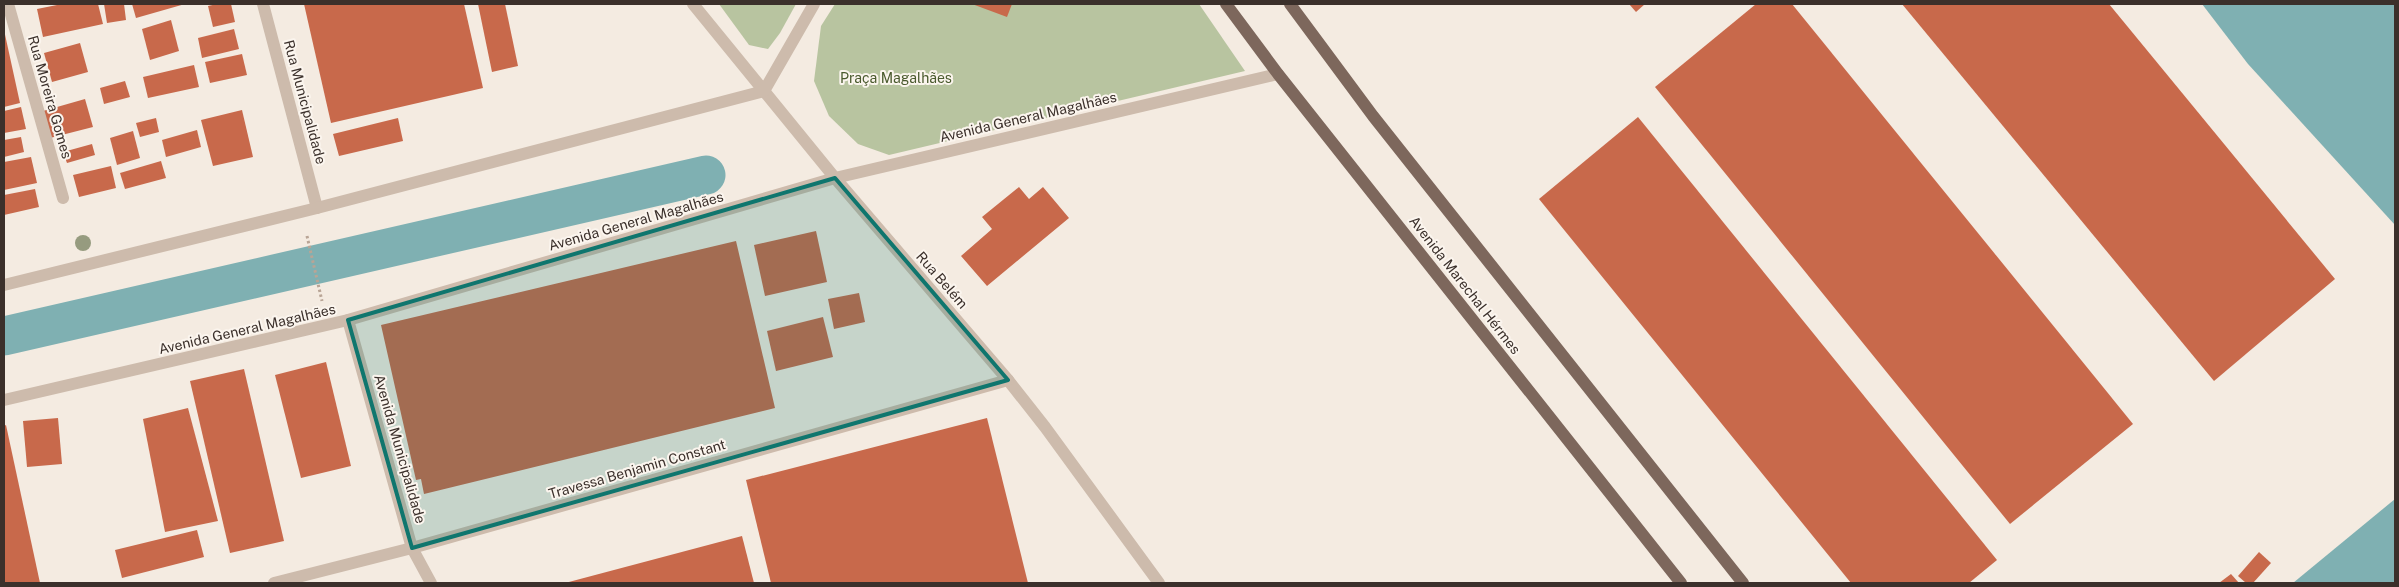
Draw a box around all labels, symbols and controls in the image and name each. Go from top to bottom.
street label: Rua Moreira Gomes [25,34,75,160]
street label: Rua Municipalidade [281,38,329,166]
park label: Praça Magalhães [840,70,952,86]
street label: Avenida General Magalhães [938,89,1118,145]
street label: Avenida General Magalhães [547,188,725,254]
street label: Avenida Marechal Hérmes [1406,213,1524,357]
street label: Rua Belém [913,248,971,312]
street label: Avenida General Magalhães [157,301,337,357]
street label: Avenida Municipalidade [371,373,429,525]
street label: Travessa Benjamin Constant [547,436,727,502]

